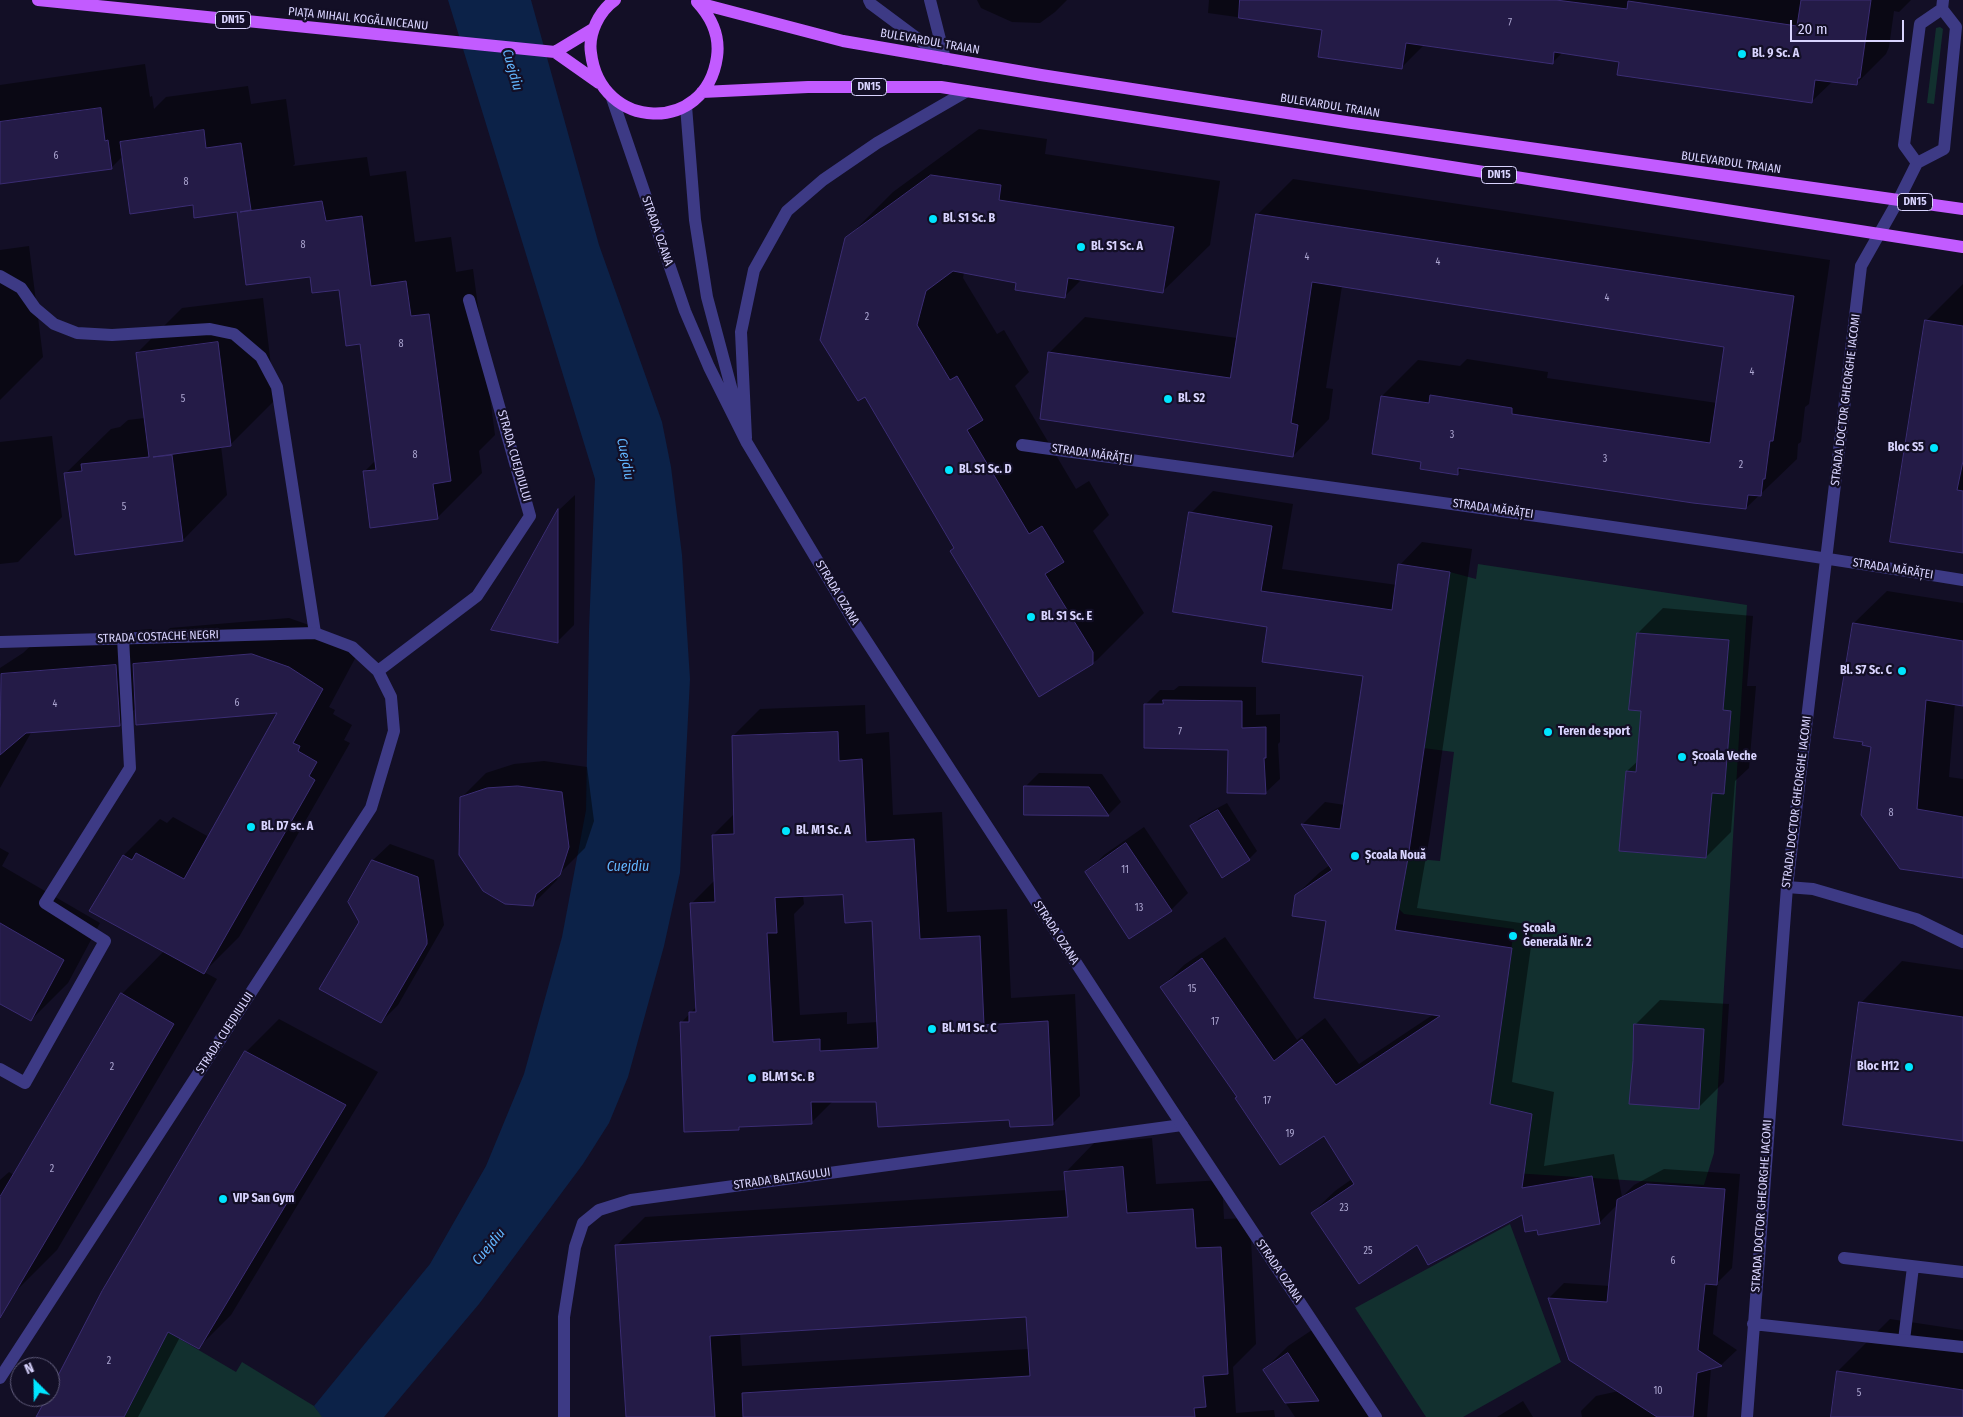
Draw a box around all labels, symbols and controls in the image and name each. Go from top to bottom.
street label: PIAȚA MIHAIL KOGĂLNICEANU [287,4,429,34]
scale bar [1793,10,1907,42]
road number: DN15 [216,12,250,28]
house number: 7 [1508,17,1512,29]
text: 20 m [1798,20,1828,38]
street label: BULEVARDUL TRAIAN [879,26,981,58]
water label: Cuejdiu [498,47,526,93]
place label: Bl. 9 Sc. A [1752,47,1799,61]
marker: Bl. 9 Sc. A [1736,48,1748,60]
road number: DN15 [852,78,886,95]
street label: BULEVARDUL TRAIAN [1279,91,1381,121]
street label: BULEVARDUL TRAIAN [1680,149,1782,177]
house number: 6 [54,150,58,162]
road number: DN15 [1482,166,1516,184]
house number: 8 [184,176,188,188]
road number: DN15 [1898,193,1932,210]
street label: STRADA OZANA [638,194,676,268]
place label: Bl. S1 Sc. B [943,212,995,226]
marker: Bl. S1 Sc. B [927,213,939,225]
house number: 8 [301,239,305,251]
place label: Bl. S1 Sc. A [1091,240,1143,254]
marker: Bl. S1 Sc. A [1075,241,1087,253]
house number: 4 [1305,251,1309,263]
house number: 4 [1436,256,1440,268]
house number: 4 [1605,292,1609,304]
house number: 2 [865,311,869,323]
street label: STRADA DOCTOR GHEORGHE IACOMI [1828,313,1864,487]
house number: 8 [399,338,403,350]
house number: 4 [1750,366,1754,378]
place label: Bl. S2 [1178,392,1205,406]
house number: 5 [181,393,185,405]
marker: Bl. S2 [1162,393,1174,405]
street label: STRADA CUEJDIULUI [494,409,534,503]
house number: 3 [1450,429,1454,441]
water label: Cuejdiu [613,437,637,481]
street label: STRADA MĂRĂȚEI [1051,441,1133,467]
place label: Bloc S5 [1888,441,1924,455]
marker: Bloc S5 [1928,442,1940,454]
house number: 8 [413,449,417,461]
house number: 3 [1603,453,1607,465]
house number: 2 [1739,459,1743,471]
place label: Bl. S1 Sc. D [959,463,1012,477]
marker: Bl. S1 Sc. D [943,464,955,476]
street label: STRADA MĂRĂȚEI [1452,496,1534,522]
house number: 5 [122,501,126,513]
street label: STRADA MĂRĂȚEI [1852,556,1934,582]
street label: STRADA OZANA [812,558,862,628]
place label: Bl. S1 Sc. E [1041,610,1092,624]
marker: Bl. S1 Sc. E [1025,611,1037,623]
street label: STRADA COSTACHE NEGRI [97,628,219,646]
place label: Bl. S7 Sc. C [1840,664,1892,678]
marker: Bl. S7 Sc. C [1896,665,1908,677]
house number: 6 [235,697,239,709]
house number: 4 [53,698,57,710]
street label: STRADA DOCTOR GHEORGHE IACOMI [1779,715,1815,889]
place label: Teren de sport [1558,725,1630,739]
house number: 7 [1178,726,1182,738]
marker: Teren de sport [1542,726,1554,738]
place label: Școala Veche [1692,750,1757,764]
marker: Școala Veche [1676,751,1688,763]
house number: 8 [1889,807,1893,819]
place label: Bl. D7 sc. A [261,820,313,834]
marker: Bl. D7 sc. A [245,821,257,833]
place label: Bl. M1 Sc. A [796,824,851,838]
marker: Bl. M1 Sc. A [780,825,792,837]
place label: Școala Nouă [1365,849,1426,863]
marker: Școala Nouă [1349,850,1361,862]
water label: Cuejdiu [607,859,649,875]
house number: 11 [1121,864,1129,876]
street label: STRADA OZANA [1030,899,1082,967]
house number: 13 [1135,902,1143,914]
place label: Școala Generală Nr. 2 [1523,922,1592,950]
marker: Școala Generală Nr. 2 [1507,930,1519,942]
house number: 15 [1188,983,1196,995]
street label: STRADA CUEJDIULUI [193,990,257,1076]
house number: 17 [1211,1016,1219,1028]
place label: Bl. M1 Sc. C [942,1022,996,1036]
marker: Bl. M1 Sc. C [926,1023,938,1035]
place label: Bloc H12 [1857,1060,1899,1074]
house number: 2 [110,1061,114,1073]
marker: Bloc H12 [1903,1061,1915,1073]
place label: Bl.M1 Sc. B [762,1071,814,1085]
marker: Bl.M1 Sc. B [746,1072,758,1084]
house number: 17 [1263,1095,1271,1107]
street label: STRADA DOCTOR GHEORGHE IACOMI [1749,1119,1775,1293]
house number: 19 [1286,1128,1294,1140]
house number: 2 [50,1163,54,1175]
street label: STRADA BALTAGULUI [733,1165,831,1193]
place label: VIP San Gym [233,1192,294,1206]
marker: VIP San Gym [217,1193,229,1205]
house number: 23 [1340,1202,1348,1214]
water label: Cuejdiu [469,1225,509,1269]
street label: STRADA OZANA [1253,1237,1305,1305]
house number: 25 [1364,1245,1372,1257]
house number: 6 [1671,1255,1675,1267]
house number: 2 [107,1355,111,1367]
north arrow [10,1357,60,1407]
text: N [22,1359,37,1378]
house number: 10 [1653,1385,1663,1397]
house number: 5 [1857,1387,1861,1399]

